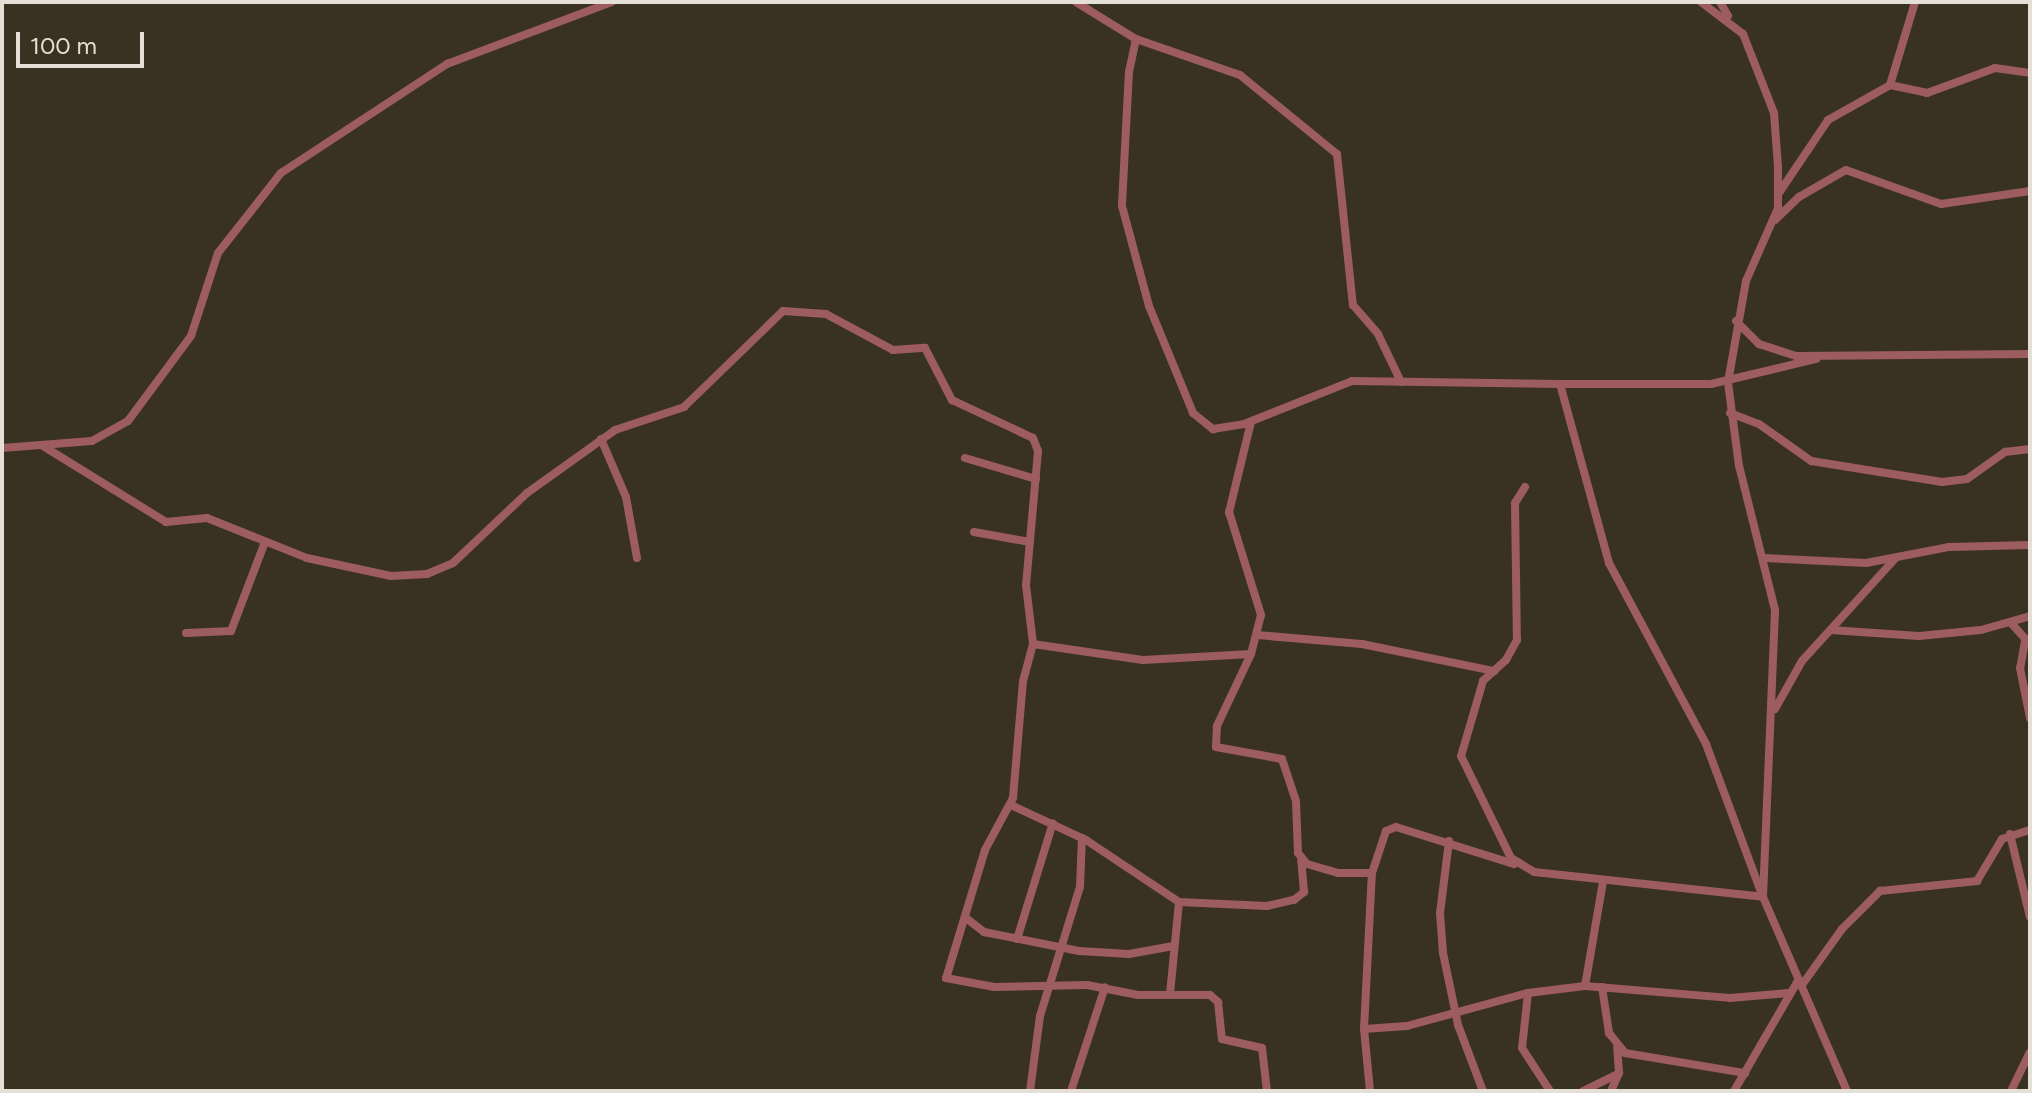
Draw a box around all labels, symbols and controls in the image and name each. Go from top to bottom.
scale bar [20,16,148,66]
text: 100 m [30,31,97,60]

